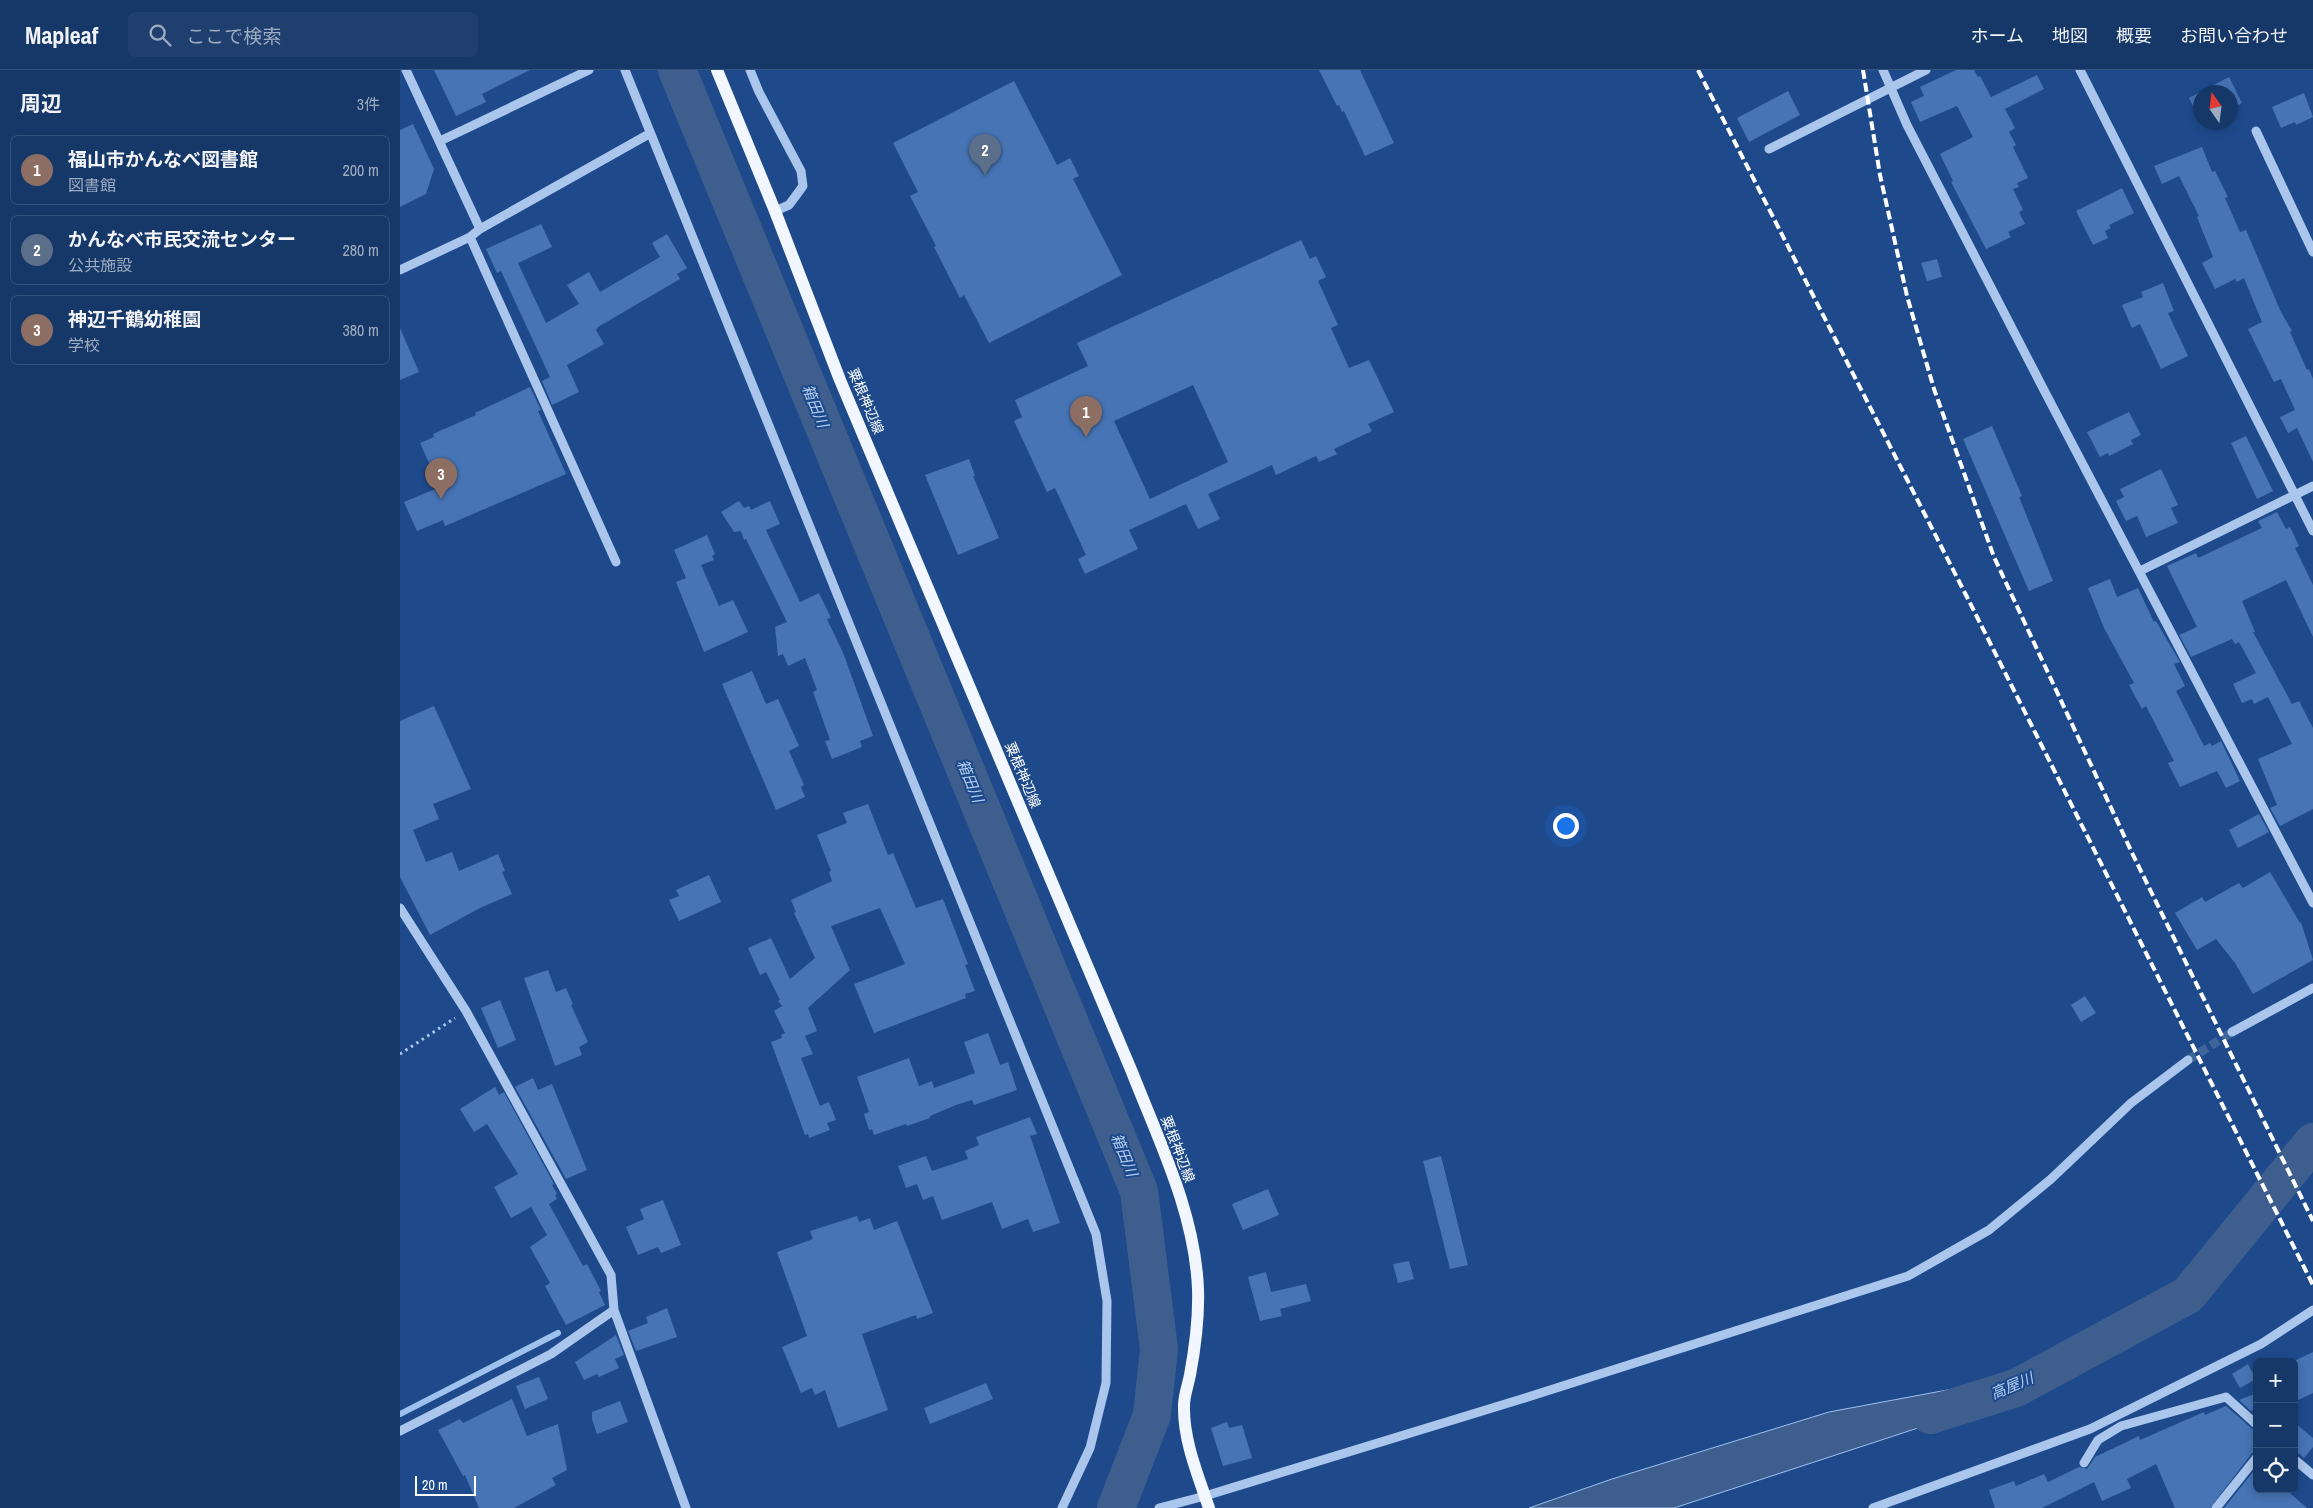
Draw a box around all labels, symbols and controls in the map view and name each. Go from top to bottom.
search box [128,12,478,57]
text: Mapleaf [25,19,98,51]
icon: search [146,21,174,49]
text: ここで検索 [186,23,281,49]
text: ホーム [1971,23,2024,48]
text: 地図 [2052,23,2088,48]
text: 概要 [2116,23,2152,48]
text: お問い合わせ [2180,23,2288,48]
north arrow [2193,85,2238,130]
text: 周辺 [20,89,62,118]
text: 3件 [357,93,380,115]
pin: 2 [969,134,1001,175]
text: 福山市かんなべ図書館 [68,146,258,172]
text: 1 [33,159,41,181]
text: 200 m [343,159,379,181]
text: 図書館 [68,174,116,196]
text: かんなべ市民交流センター [68,226,296,252]
text: 2 [33,239,41,261]
text: 280 m [343,239,379,261]
text: 公共施設 [68,254,132,276]
text: 神辺千鶴幼稚園 [68,306,201,332]
text: 3 [33,319,41,341]
text: 380 m [343,319,379,341]
text: 学校 [68,334,100,356]
street label: 粟根神辺線 [844,365,888,437]
water label: 箱田川 [797,381,834,432]
pin: 1 [1070,396,1102,437]
pin: 3 [425,458,457,499]
street label: 粟根神辺線 [1001,739,1045,811]
water label: 箱田川 [952,756,989,807]
your location [1553,813,1579,839]
street label: 粟根神辺線 [1157,1113,1199,1185]
water label: 箱田川 [1106,1130,1143,1181]
map controls [2253,1358,2298,1493]
button: + [2253,1358,2298,1403]
water label: 高屋川 [1987,1366,2038,1404]
button: − [2253,1403,2298,1448]
button: locate [2253,1448,2298,1493]
scale bar [415,1473,476,1496]
text: 20 m [422,1476,448,1494]

